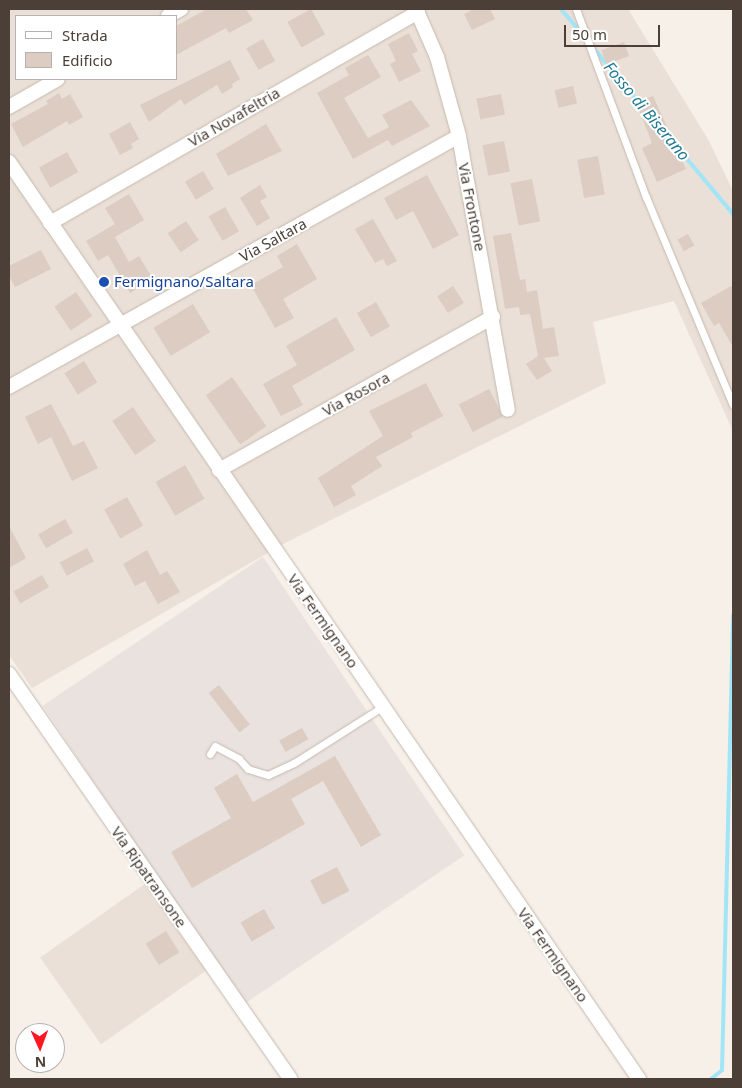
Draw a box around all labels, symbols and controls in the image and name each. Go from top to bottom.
legend [15,15,178,80]
scale bar [567,15,663,47]
text: 50 m [572,24,607,44]
text: Strada [62,25,108,45]
text: Edificio [62,50,113,70]
water label: Fosso di Biserano [600,58,694,164]
street label: Via Novafeltria [185,84,283,150]
street label: Via Frontone [455,161,489,253]
street label: Via Saltara [236,214,310,266]
place label: Fermignano/Saltara [114,273,254,291]
marker: Fermignano/Saltara [98,276,110,288]
street label: Via Rosora [319,368,393,420]
street label: Via Fermignano [284,570,362,672]
street label: Via Ripatransone [107,823,191,931]
street label: Via Fermignano [514,904,592,1006]
north arrow [15,1023,65,1073]
text: N [34,1053,47,1072]

